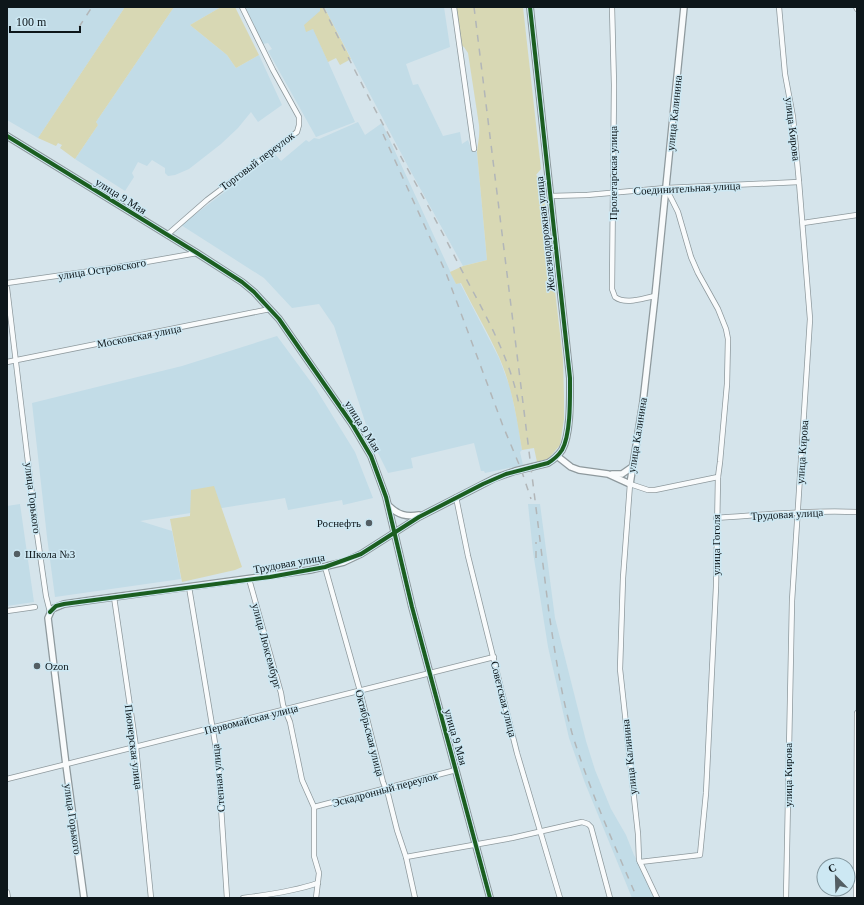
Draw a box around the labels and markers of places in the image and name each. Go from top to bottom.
place label: Роснефть [317,517,361,529]
marker: Роснефть [364,518,374,528]
place label: Школа №3 [25,548,76,560]
marker: Школа №3 [12,549,22,559]
place label: Ozon [45,660,69,672]
marker: Ozon [32,661,42,671]

